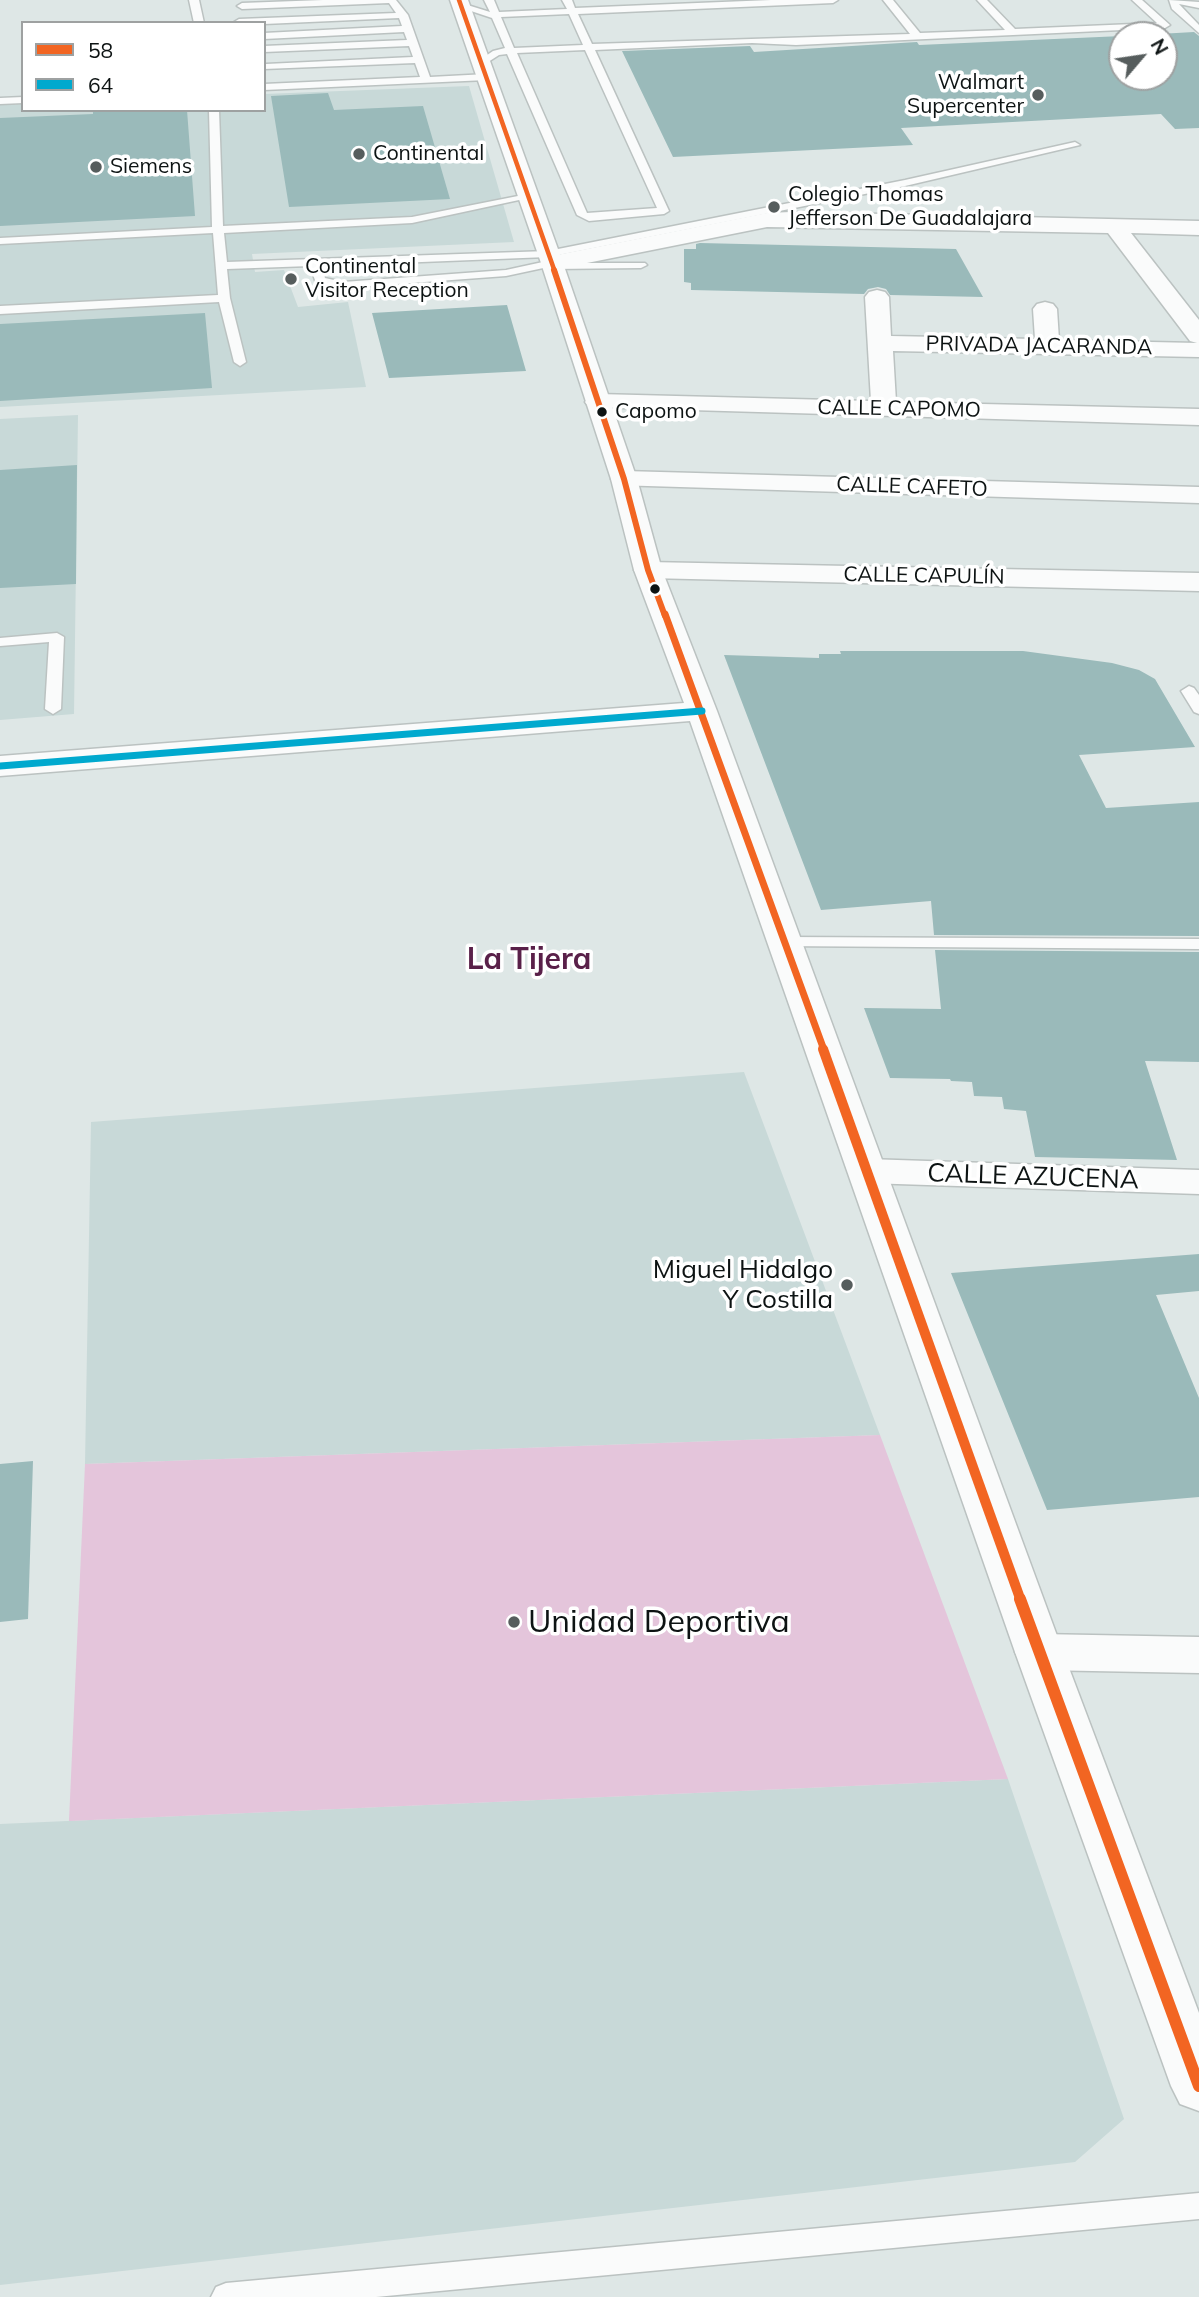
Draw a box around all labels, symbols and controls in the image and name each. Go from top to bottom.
legend [21,21,266,112]
north arrow [1108,21,1178,91]
text: N [1146,35,1174,59]
text: 58 [88,37,113,63]
place label: Walmart Supercenter [907,70,1024,120]
text: 64 [88,72,113,98]
marker: Walmart Supercenter [1030,87,1046,103]
place label: Continental [373,141,484,167]
marker: Continental [351,146,367,162]
place label: Siemens [110,154,192,180]
marker: Siemens [88,159,104,175]
place label: Colegio Thomas Jefferson De Guadalajara [788,182,1032,232]
marker: Colegio Thomas Jefferson De Guadalajara [766,199,782,215]
place label: Continental Visitor Reception [305,254,469,304]
marker: Continental Visitor Reception [283,271,299,287]
street label: PRIVADA JACARANDA [925,331,1153,361]
street label: CALLE CAPOMO [817,395,981,423]
place label: Capomo [615,399,697,425]
marker: Capomo [595,405,609,419]
street label: CALLE CAFETO [836,472,988,502]
street label: CALLE CAPULÍN [843,562,1005,590]
unlabelled marker [648,582,662,596]
district label: La Tijera [467,942,591,978]
street label: CALLE AZUCENA [927,1158,1139,1196]
place label: Miguel Hidalgo Y Costilla [653,1254,833,1316]
marker: Miguel Hidalgo Y Costilla [839,1277,855,1293]
place label: Unidad Deportiva [528,1603,790,1641]
marker: Unidad Deportiva [506,1614,522,1630]

